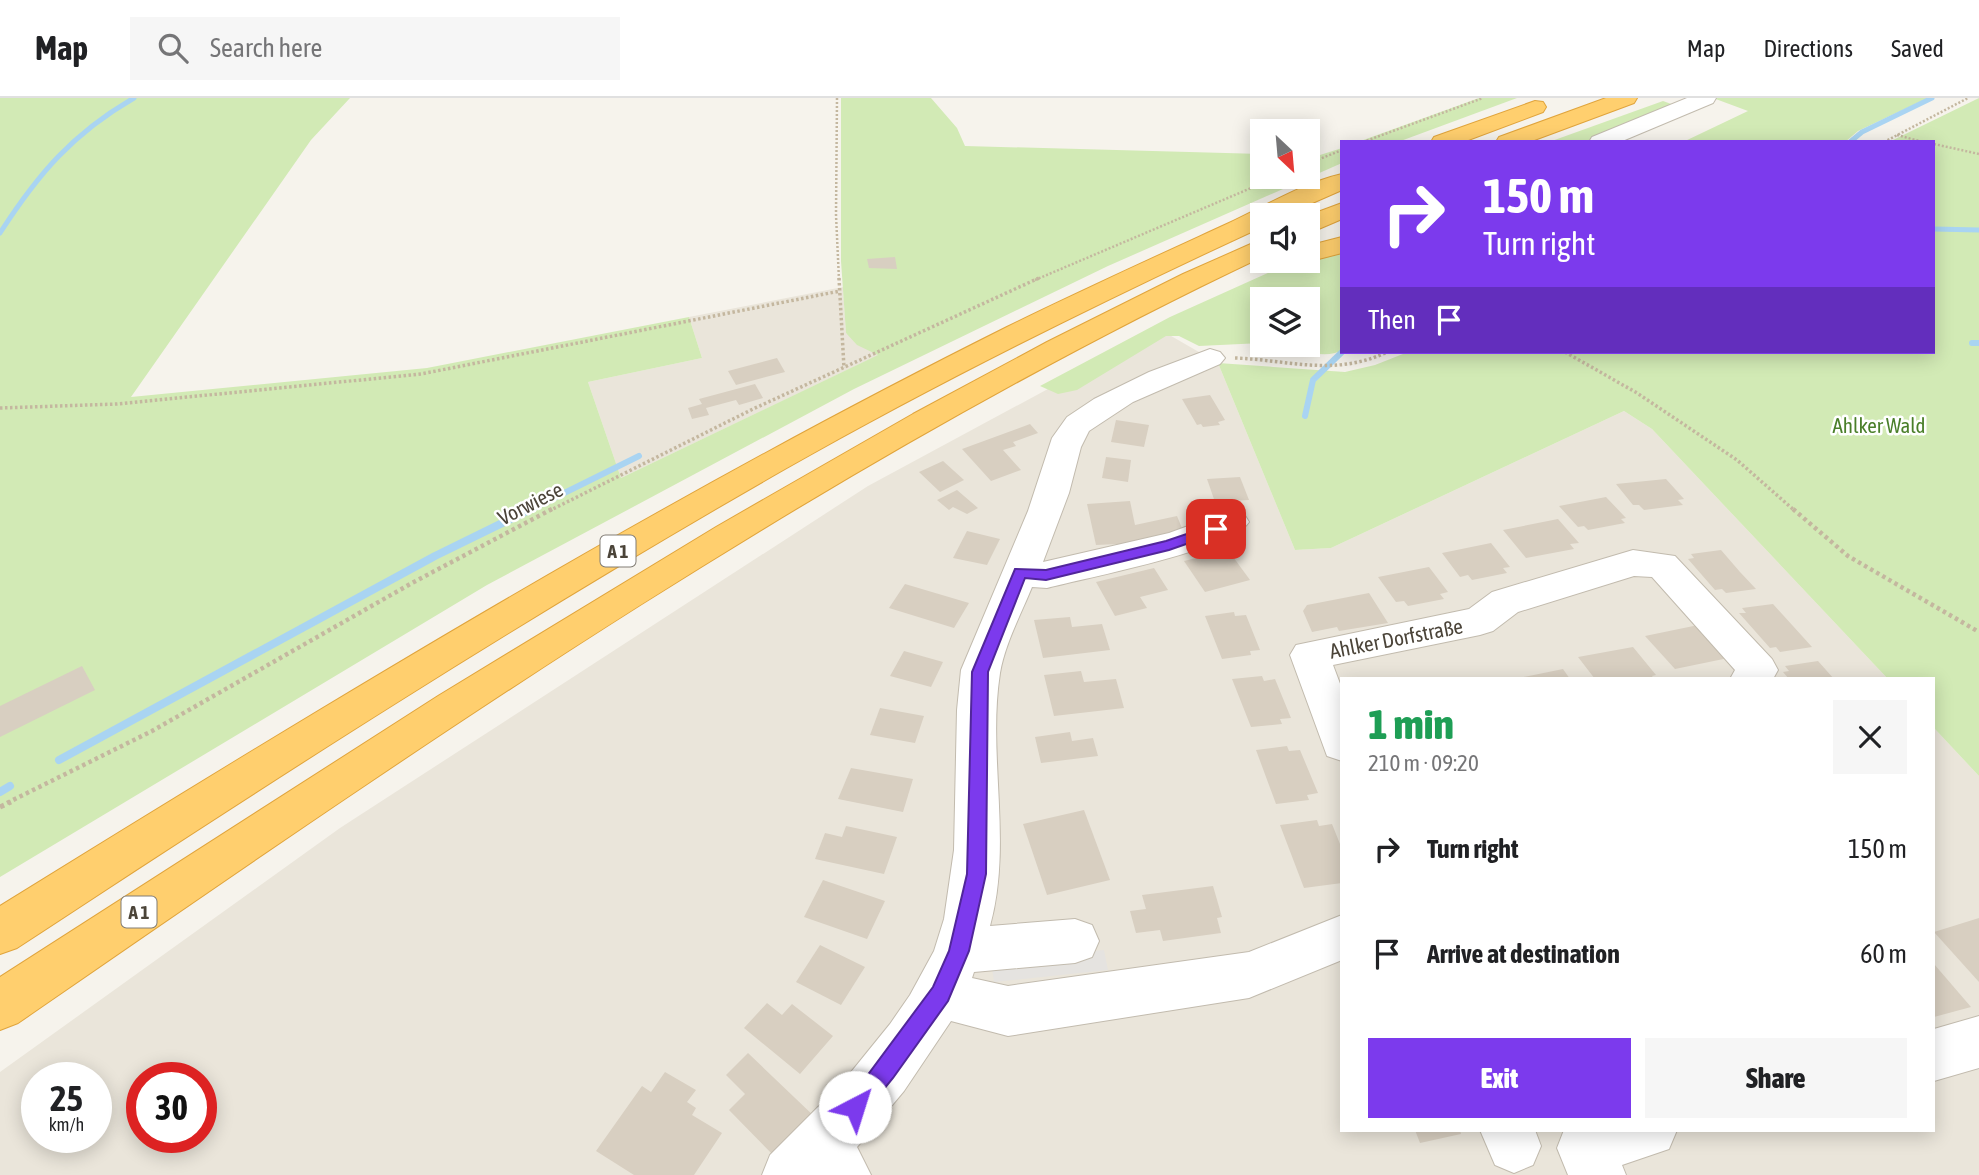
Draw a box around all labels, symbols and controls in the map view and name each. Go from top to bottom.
search box [130,17,620,80]
text: Map [35,29,88,67]
icon: search [154,29,192,67]
text: Search here [210,33,322,63]
text: Map [1687,35,1725,62]
text: Directions [1763,35,1853,62]
text: Saved [1891,35,1944,62]
north arrow [1250,119,1320,189]
map controls [1250,119,1320,357]
text: 150 m [1483,167,1594,223]
icon: right [1368,168,1459,259]
button: sound [1250,203,1320,273]
text: Turn right [1483,225,1596,262]
button: layers [1250,287,1320,357]
icon: arrive [1430,301,1468,339]
text: Then [1368,305,1416,335]
park label: Ahlker Wald [1832,413,1926,437]
street label: Vorwiese [494,477,566,529]
pin [1186,499,1246,559]
icon: arrive [1197,510,1235,548]
road number: A 1 [600,535,636,566]
street label: Ahlker Dorfstraße [1327,613,1465,663]
text: 1 min [1368,700,1454,748]
button: close [1833,700,1907,774]
text: 210 m · 09:20 [1368,750,1479,776]
icon: right [1368,830,1406,868]
text: Turn right [1427,834,1518,864]
text: 150 m [1848,834,1907,864]
road number: A 1 [122,897,156,928]
icon: arrive [1368,935,1406,973]
text: Arrive at destination [1427,939,1620,969]
text: 60 m [1860,939,1907,969]
button: Exit [1368,1038,1631,1118]
button: Share [1645,1038,1907,1118]
speed limit sign: 30 [126,1062,217,1153]
position arrow [818,1070,892,1144]
text: 25 [50,1078,83,1118]
text: km/h [49,1114,84,1135]

